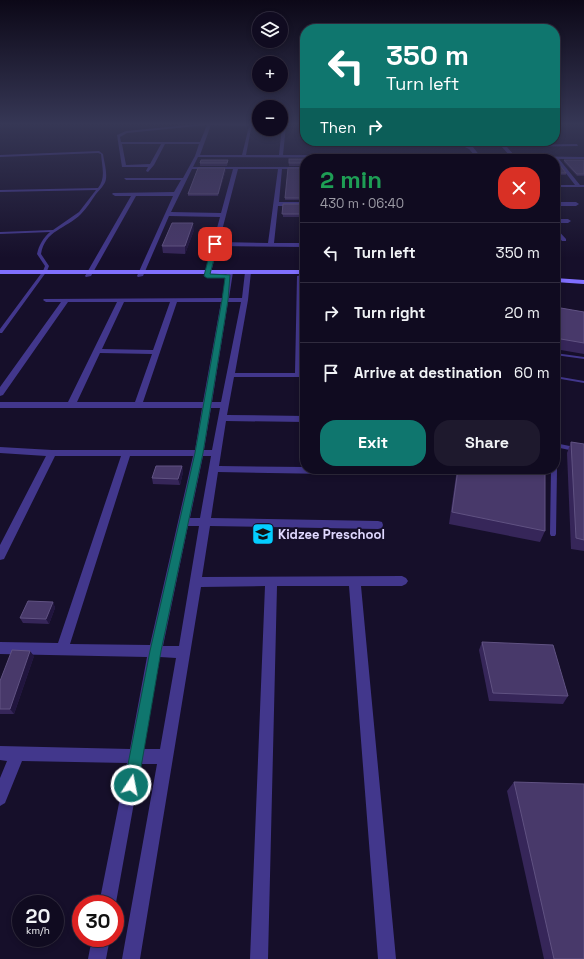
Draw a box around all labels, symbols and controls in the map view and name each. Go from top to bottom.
map controls [252,12,288,136]
button: layers [252,12,288,48]
text: 350 m [386,37,469,73]
icon: left [320,40,372,92]
button: + [252,56,288,92]
text: Turn left [386,72,459,95]
button: − [252,100,288,136]
icon: right [364,116,386,138]
text: Then [320,118,356,137]
text: 2 min [320,164,382,195]
button: close [498,167,540,209]
text: 430 m · 06:40 [320,195,404,212]
pin [198,227,232,261]
icon: arrive [204,233,226,255]
icon: left [320,242,342,264]
text: Turn left [354,243,416,262]
text: 350 m [496,243,540,262]
icon: right [320,302,342,324]
text: Turn right [354,303,425,322]
text: 20 m [505,303,540,322]
icon: arrive [320,362,342,384]
text: Arrive at destination [354,363,502,382]
text: 60 m [514,363,550,382]
button: Exit [320,420,426,466]
button: Share [434,420,540,466]
school or university icon: Kidzee Preschool [250,521,276,547]
place label: Kidzee Preschool [278,526,385,543]
position arrow [110,764,152,806]
speed limit sign: 30 [72,895,124,947]
text: 20 [26,903,50,929]
text: km/h [26,924,50,937]

